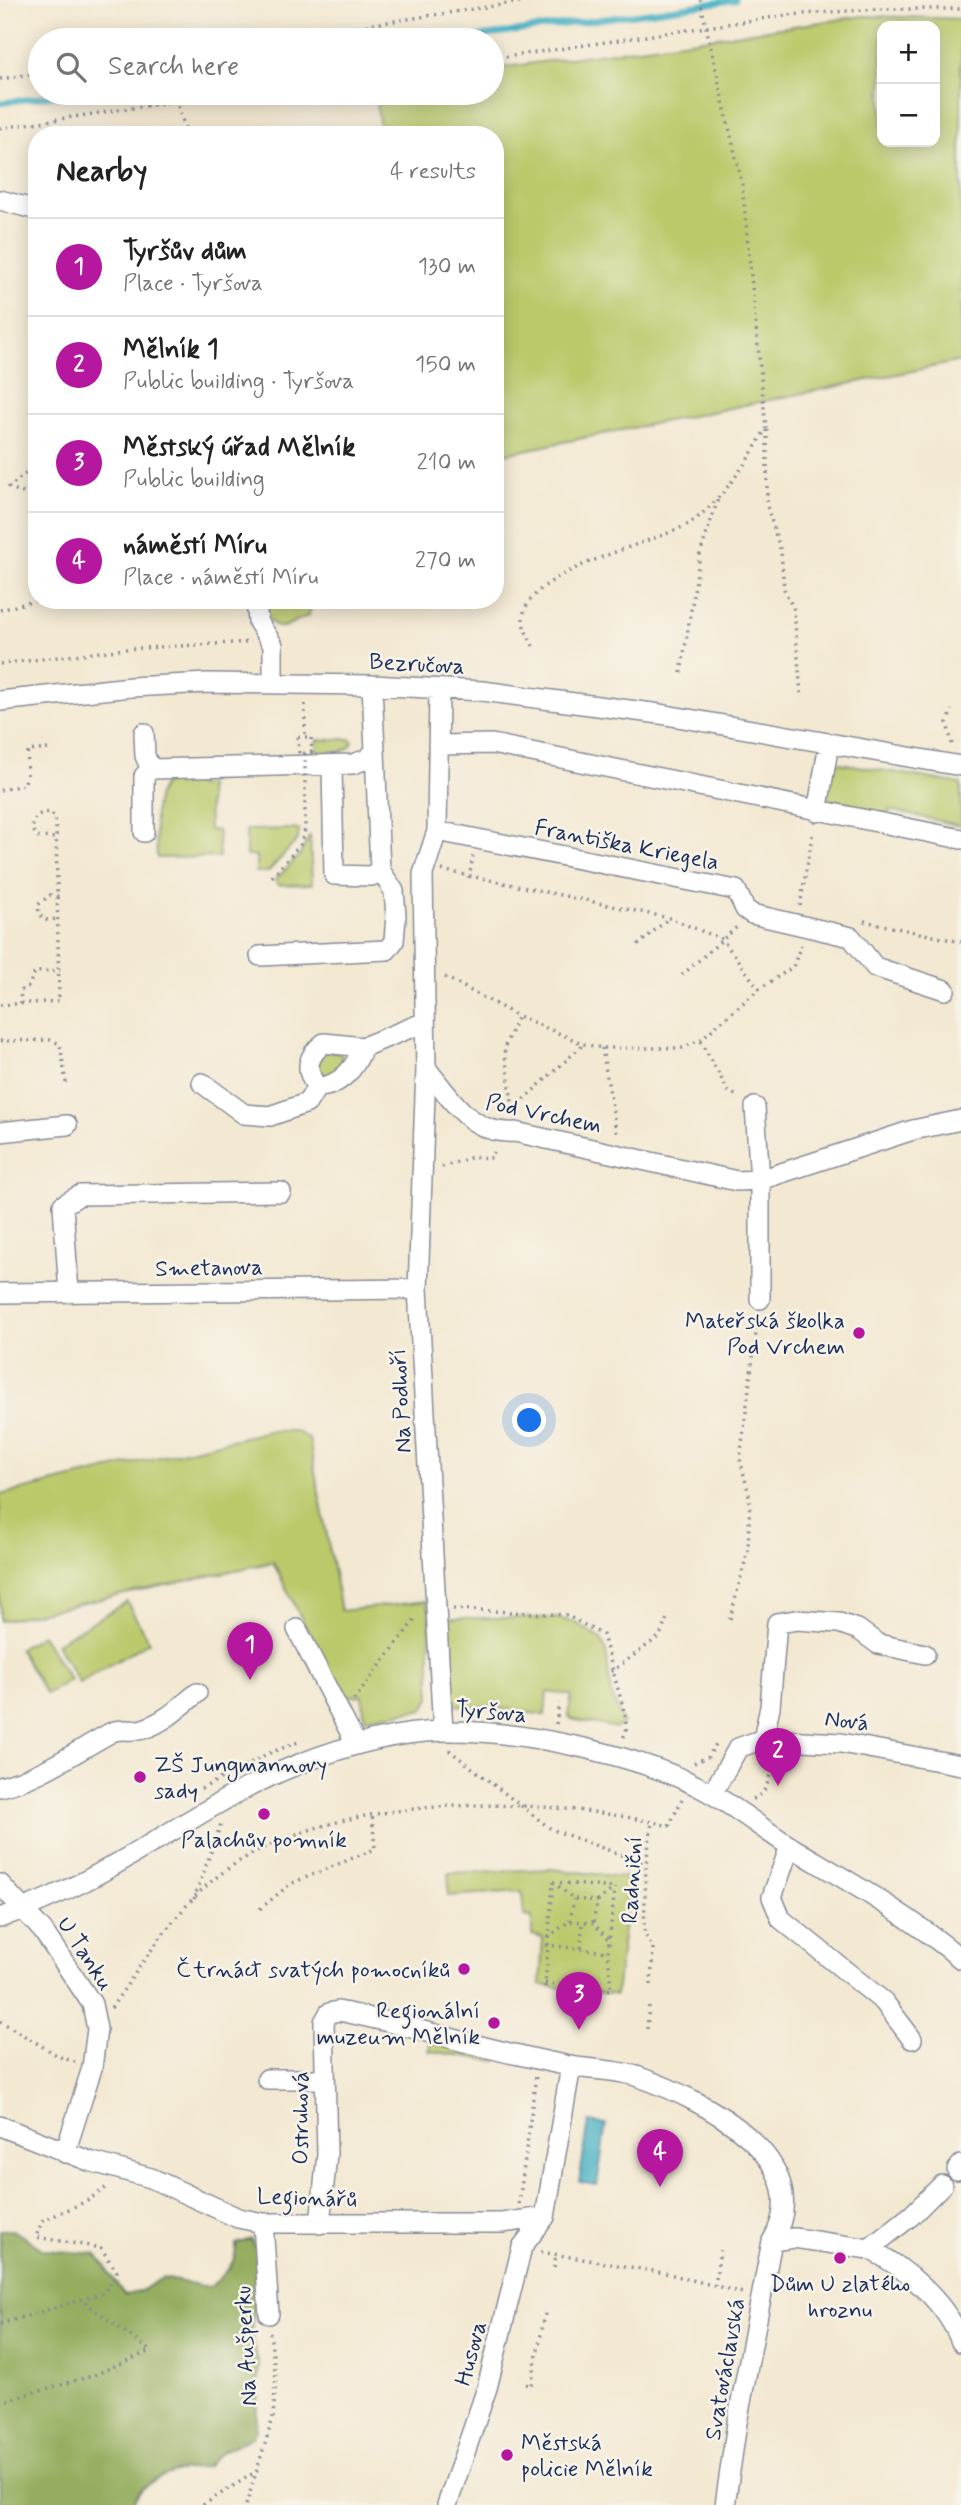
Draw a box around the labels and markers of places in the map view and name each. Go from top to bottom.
place label: Mateřská školka Pod Vrchem [685,1307,845,1363]
marker: Mateřská školka Pod Vrchem [851,1325,867,1341]
pin: 1 [227,1622,273,1680]
pin: 2 [755,1728,801,1786]
place label: ZŠ Jungmannovy sady [154,1751,327,1807]
marker: ZŠ Jungmannovy sady [132,1769,148,1785]
marker: Palachův pomník [256,1806,272,1822]
place label: Palachův pomník [181,1826,347,1856]
place label: Čtrnáct svatých pomocníků [176,1956,450,1986]
marker: Čtrnáct svatých pomocníků [456,1961,472,1977]
pin: 3 [556,1972,602,2030]
place label: Regionální muzeum Mělník [316,1997,480,2053]
marker: Regionální muzeum Mělník [486,2015,502,2031]
pin: 4 [637,2129,683,2187]
marker: Dům U zlatého hroznu [832,2250,848,2266]
place label: Dům U zlatého hroznu [770,2270,910,2326]
place label: Městská policie Mělník [521,2429,653,2485]
marker: Městská policie Mělník [499,2447,515,2463]

